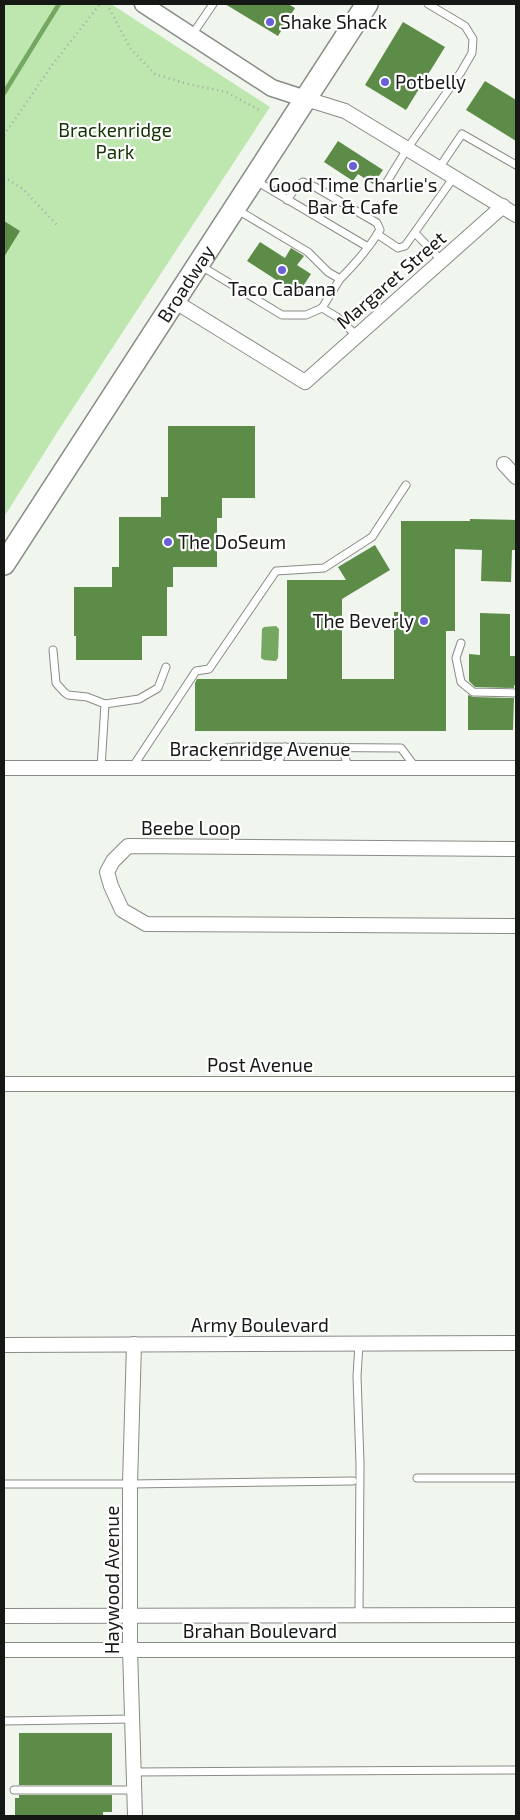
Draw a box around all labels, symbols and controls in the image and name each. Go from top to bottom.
place label: Shake Shack [280,10,387,33]
marker: Shake Shack [264,16,276,28]
place label: Potbelly [395,70,466,93]
marker: Potbelly [379,76,391,88]
park label: Brackenridge Park [58,118,172,163]
marker: Good Time Charlie's Bar & Cafe [347,160,359,172]
place label: Good Time Charlie's Bar & Cafe [268,173,438,218]
street label: Margaret Street [331,226,450,333]
street label: Broadway [152,241,219,326]
marker: Taco Cabana [276,264,288,276]
place label: Taco Cabana [228,277,336,300]
place label: The DoSeum [178,530,286,553]
marker: The DoSeum [162,536,174,548]
place label: The Beverly [313,609,414,632]
marker: The Beverly [418,615,430,627]
street label: Brackenridge Avenue [169,737,351,760]
street label: Beebe Loop [141,816,241,839]
street label: Post Avenue [207,1053,313,1076]
street label: Army Boulevard [191,1313,329,1336]
street label: Haywood Avenue [100,1506,123,1654]
street label: Brahan Boulevard [183,1619,337,1642]

